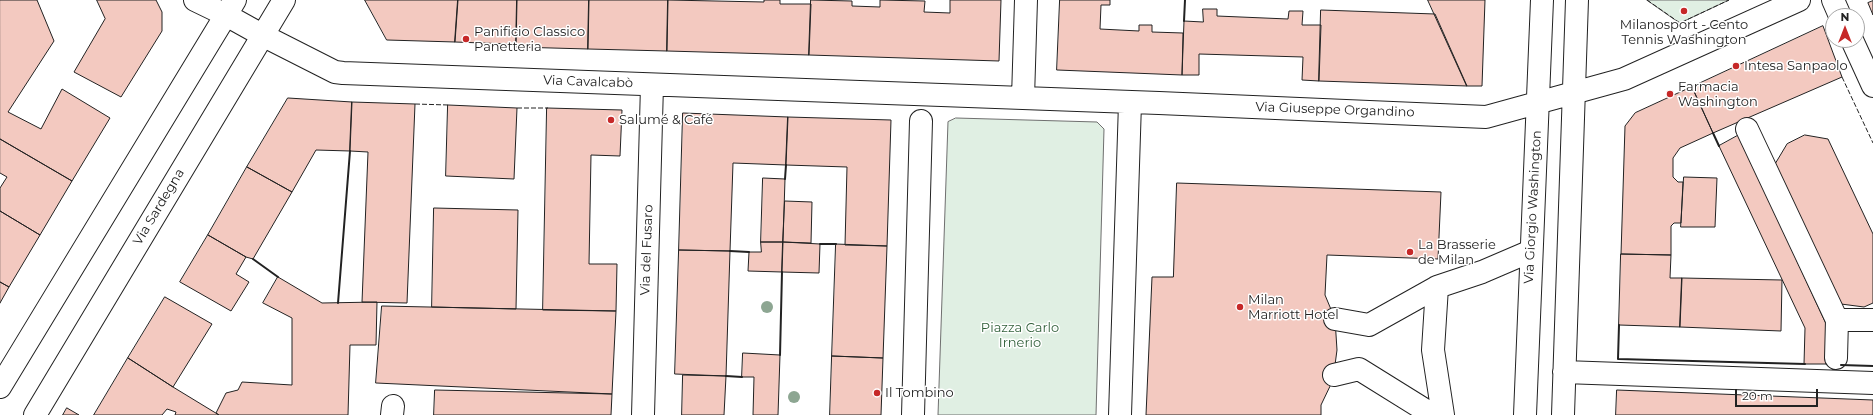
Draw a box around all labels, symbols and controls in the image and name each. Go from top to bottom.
marker: Milanosport - Cento Tennis Washington [1679,6,1689,16]
north arrow [1825,8,1865,48]
text: N [1841,10,1849,24]
place label: Milanosport - Cento Tennis Washington [1620,17,1748,48]
place label: Panificio Classico Panetteria [474,24,585,55]
marker: Panificio Classico Panetteria [461,34,471,44]
place label: Intesa Sanpaolo [1744,58,1848,74]
marker: Intesa Sanpaolo [1731,61,1741,71]
street label: Via Cavalcabò [543,73,633,91]
place label: Farmacia Washington [1678,79,1758,110]
marker: Farmacia Washington [1665,89,1675,99]
street label: Via Giuseppe Organdino [1255,99,1415,121]
place label: Salumé & Café [619,112,713,128]
marker: Salumé & Café [606,115,616,125]
street label: Via Giorgio Washington [1521,130,1545,284]
street label: Via Sardegna [130,166,188,248]
street label: Via del Fusaro [638,204,656,296]
place label: La Brasserie de Milan [1418,237,1496,268]
marker: La Brasserie de Milan [1405,247,1415,257]
place label: Milan Marriott Hotel [1248,292,1339,323]
marker: Milan Marriott Hotel [1235,302,1245,312]
park label: Piazza Carlo Irnerio [981,320,1059,351]
scale bar [1737,381,1820,407]
place label: Il Tombino [885,385,954,401]
marker: Il Tombino [872,388,882,398]
text: 20 m [1742,388,1773,403]

